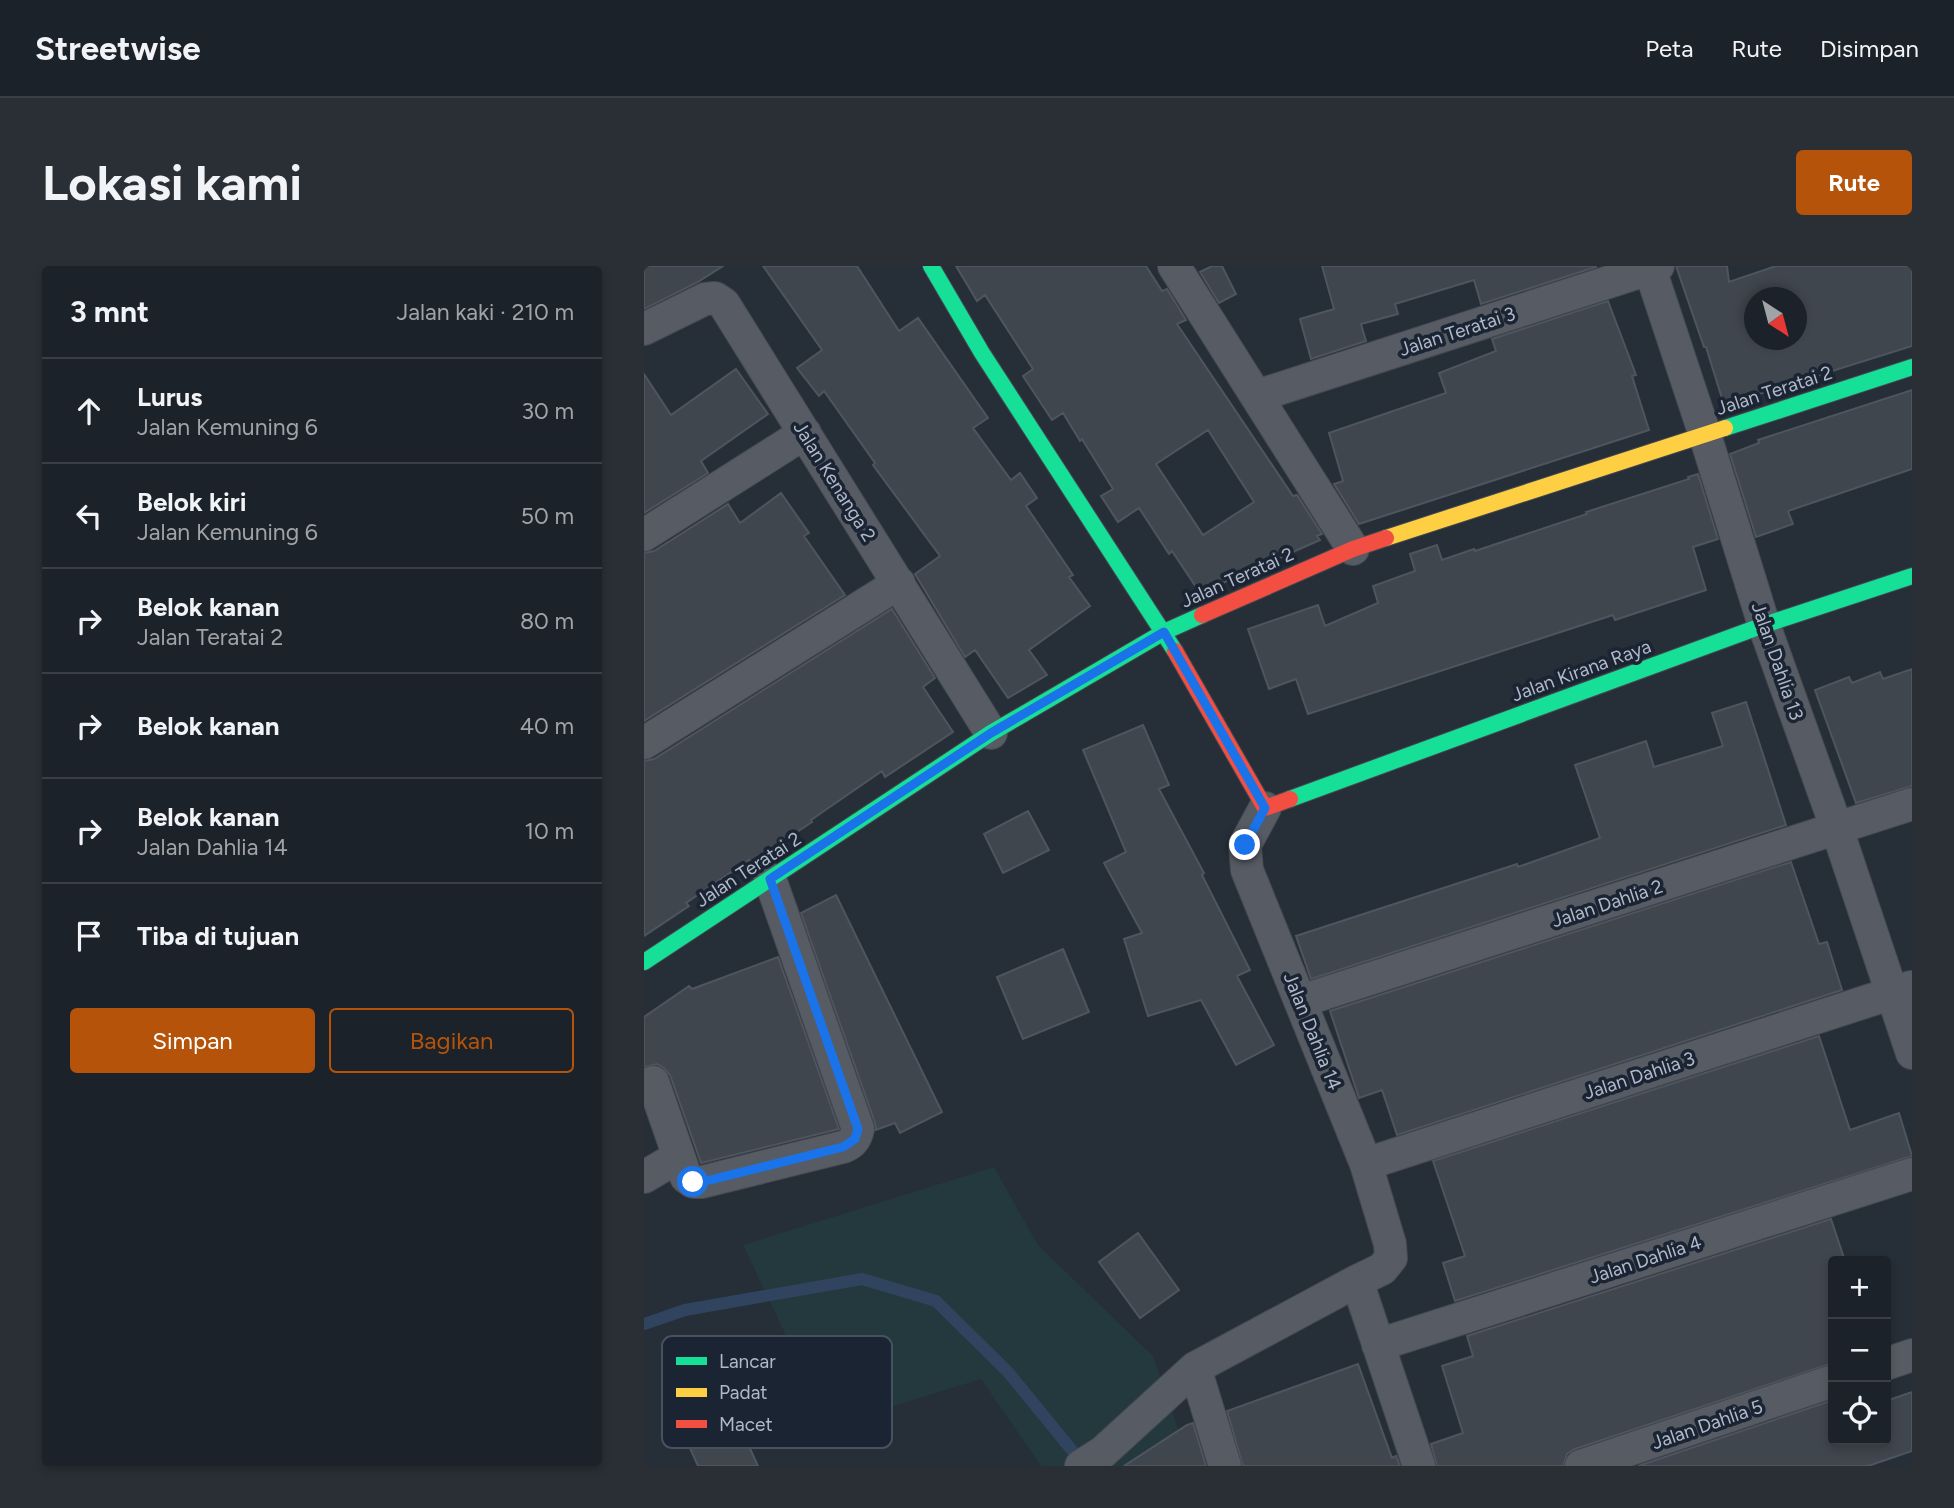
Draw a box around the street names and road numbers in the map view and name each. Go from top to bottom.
street label: Jalan Teratai 3 [1396,302,1518,361]
street label: Jalan Teratai 2 [1713,361,1835,420]
street label: Jalan Kenanga 2 [788,417,881,546]
street label: Jalan Teratai 2 [1177,542,1297,613]
street label: Jalan Dahlia 13 [1747,599,1808,723]
street label: Jalan Kirana Raya [1508,635,1654,706]
street label: Jalan Teratai 2 [691,827,805,912]
street label: Jalan Dahlia 2 [1549,875,1666,932]
street label: Jalan Dahlia 14 [1279,969,1347,1093]
street label: Jalan Dahlia 3 [1581,1047,1698,1104]
street label: Jalan Dahlia 4 [1586,1230,1704,1288]
street label: Jalan Dahlia 5 [1649,1395,1766,1454]

